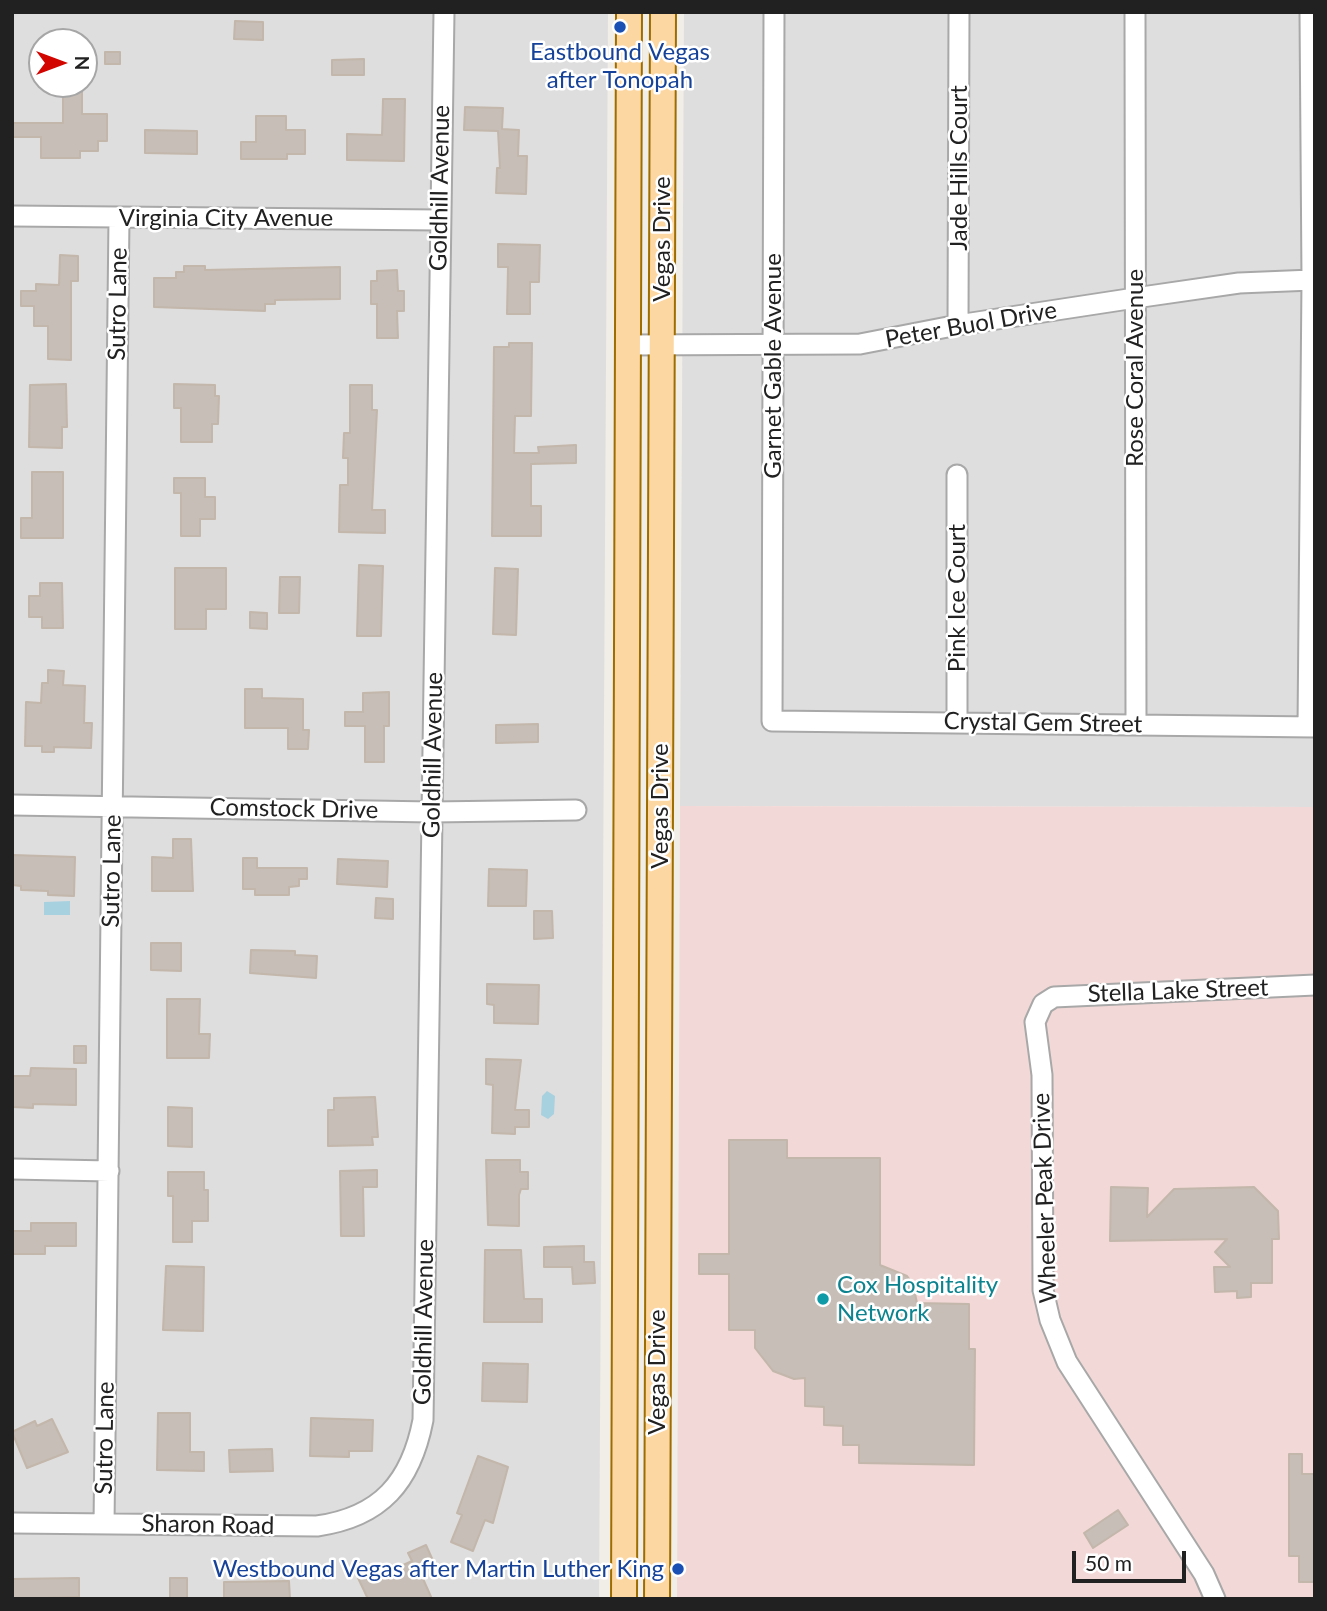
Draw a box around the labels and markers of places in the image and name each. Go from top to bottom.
marker: Eastbound Vegas after Tonopah [612,19,628,35]
place label: Eastbound Vegas after Tonopah [530,38,710,94]
place label: Cox Hospitality Network [837,1271,998,1327]
marker: Cox Hospitality Network [815,1291,831,1307]
place label: Westbound Vegas after Martin Luther King [213,1555,664,1583]
marker: Westbound Vegas after Martin Luther King [670,1561,686,1577]

